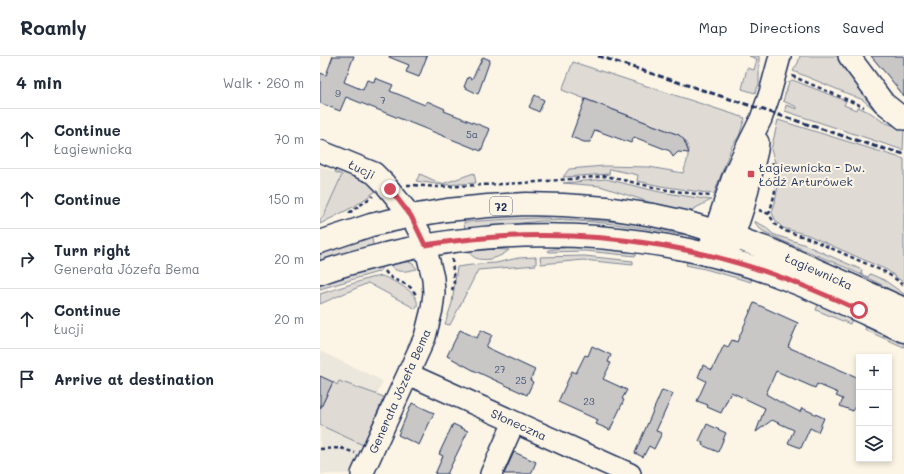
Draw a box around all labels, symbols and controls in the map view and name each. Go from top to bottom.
text: Roamly [20,15,87,40]
text: Map [699,18,727,37]
text: Directions [749,18,820,37]
text: Saved [842,18,884,37]
text: 4 min [16,71,62,93]
text: Walk · 260 m [223,74,304,91]
house number: 9 [335,86,341,100]
house number: 7 [380,93,386,107]
text: Continue [54,120,121,140]
house number: 5a [466,127,478,141]
icon: ahead [16,128,38,150]
text: 70 m [274,130,304,147]
text: Łagiewnicka [54,140,132,157]
street label: Łucji [346,156,378,182]
place label: Łagiewnicka - Dw. Łódź Arturówek [759,159,865,189]
marker: Łagiewnicka - Dw. Łódź Arturówek [746,169,756,179]
route end [381,180,399,198]
icon: ahead [16,188,38,210]
text: Continue [54,189,121,209]
text: 150 m [268,190,304,207]
road number: 72 [490,197,512,215]
text: Turn right [54,240,131,260]
icon: right [16,248,38,270]
street label: Łagiewnicka [783,249,855,293]
text: 20 m [274,250,304,267]
text: Generała Józefa Bema [54,260,200,277]
text: Continue [54,300,121,320]
route start [850,301,868,319]
icon: ahead [16,308,38,330]
text: 20 m [274,310,304,327]
text: Łucji [54,320,84,337]
street label: Generała Józefa Bema [364,326,434,456]
map controls [856,354,892,462]
button: + [856,354,892,390]
house number: 27 [494,362,506,376]
icon: arrive [16,368,38,390]
text: Arrive at destination [54,369,214,389]
house number: 25 [515,373,527,387]
button: − [856,390,892,426]
house number: 23 [583,394,595,408]
street label: Słoneczna [489,405,549,443]
button: layers [856,426,892,462]

